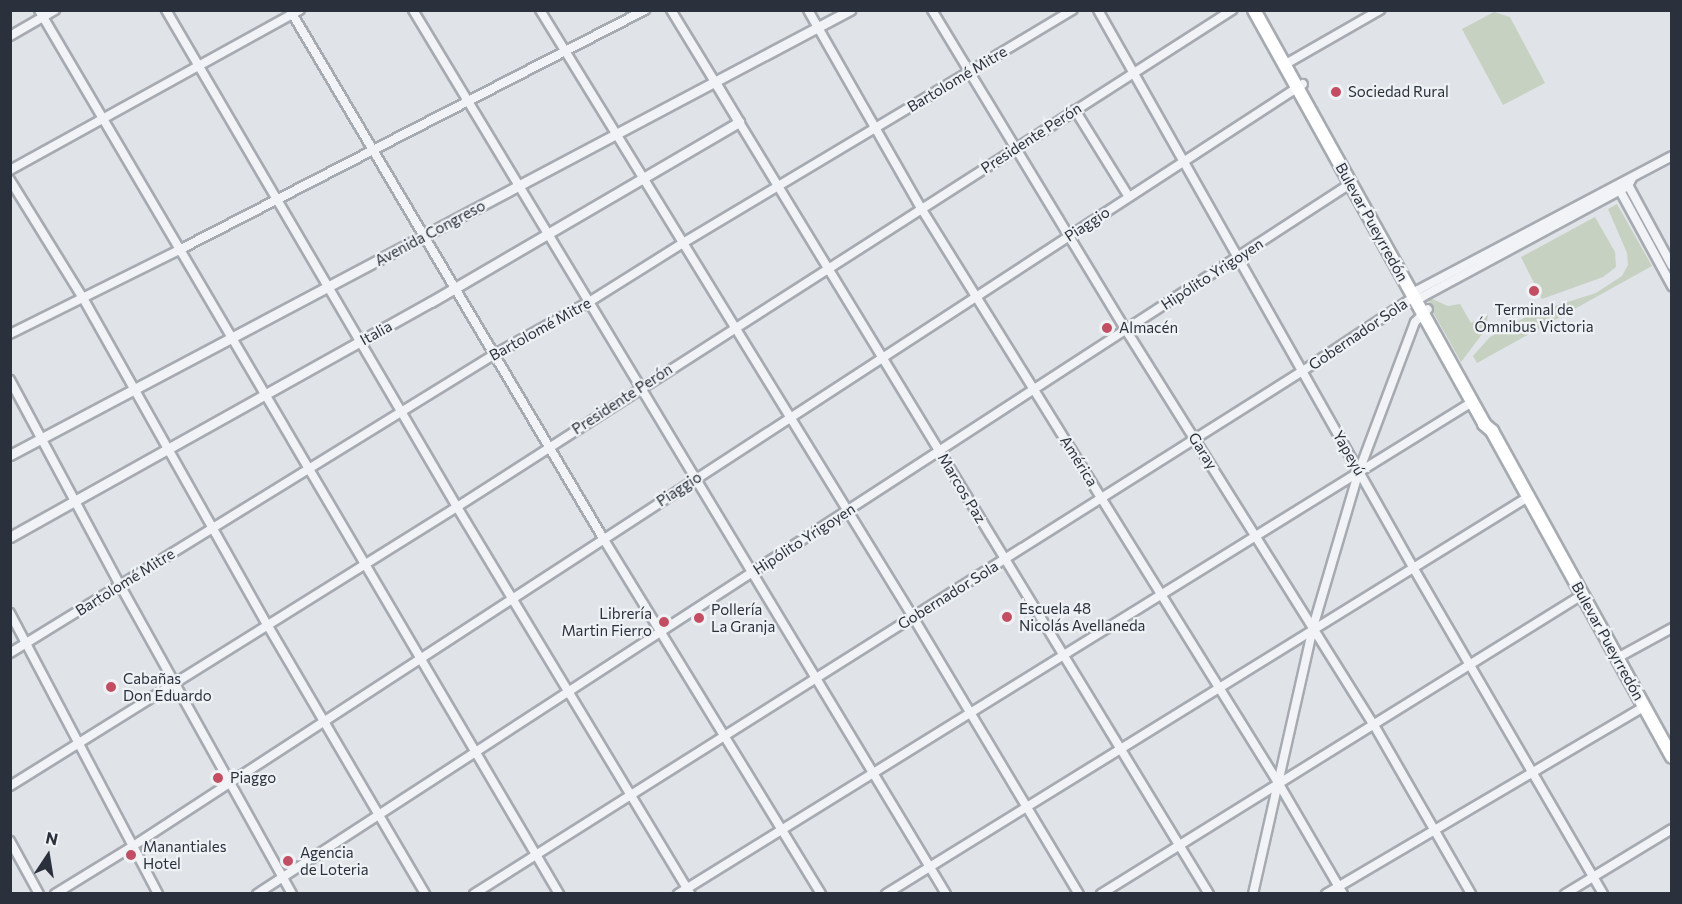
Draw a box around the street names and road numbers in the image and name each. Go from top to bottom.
street label: Bartolomé Mitre [904,42,1010,116]
street label: Presidente Perón [977,99,1085,177]
street label: Bulevar Pueyrredón [1332,159,1412,285]
street label: Avenida Congreso [372,196,488,270]
street label: Piaggio [1061,203,1113,245]
street label: Hipólito Yrigoyen [1158,234,1266,314]
street label: Bartolomé Mitre [486,294,594,364]
street label: Gobernador Sola [1305,294,1411,374]
street label: Italia [357,317,395,349]
street label: Presidente Perón [568,360,676,438]
street label: Yapeyú [1329,427,1369,479]
street label: Garay [1185,429,1221,473]
street label: América [1056,432,1102,490]
street label: Marcos Paz [934,450,990,526]
street label: Piaggio [653,468,705,510]
street label: Hipólito Yrigoyen [750,499,858,579]
street label: Bartolomé Mitre [72,544,178,620]
street label: Gobernador Sola [894,557,1002,633]
street label: Bulevar Pueyrredón [1568,578,1648,704]

